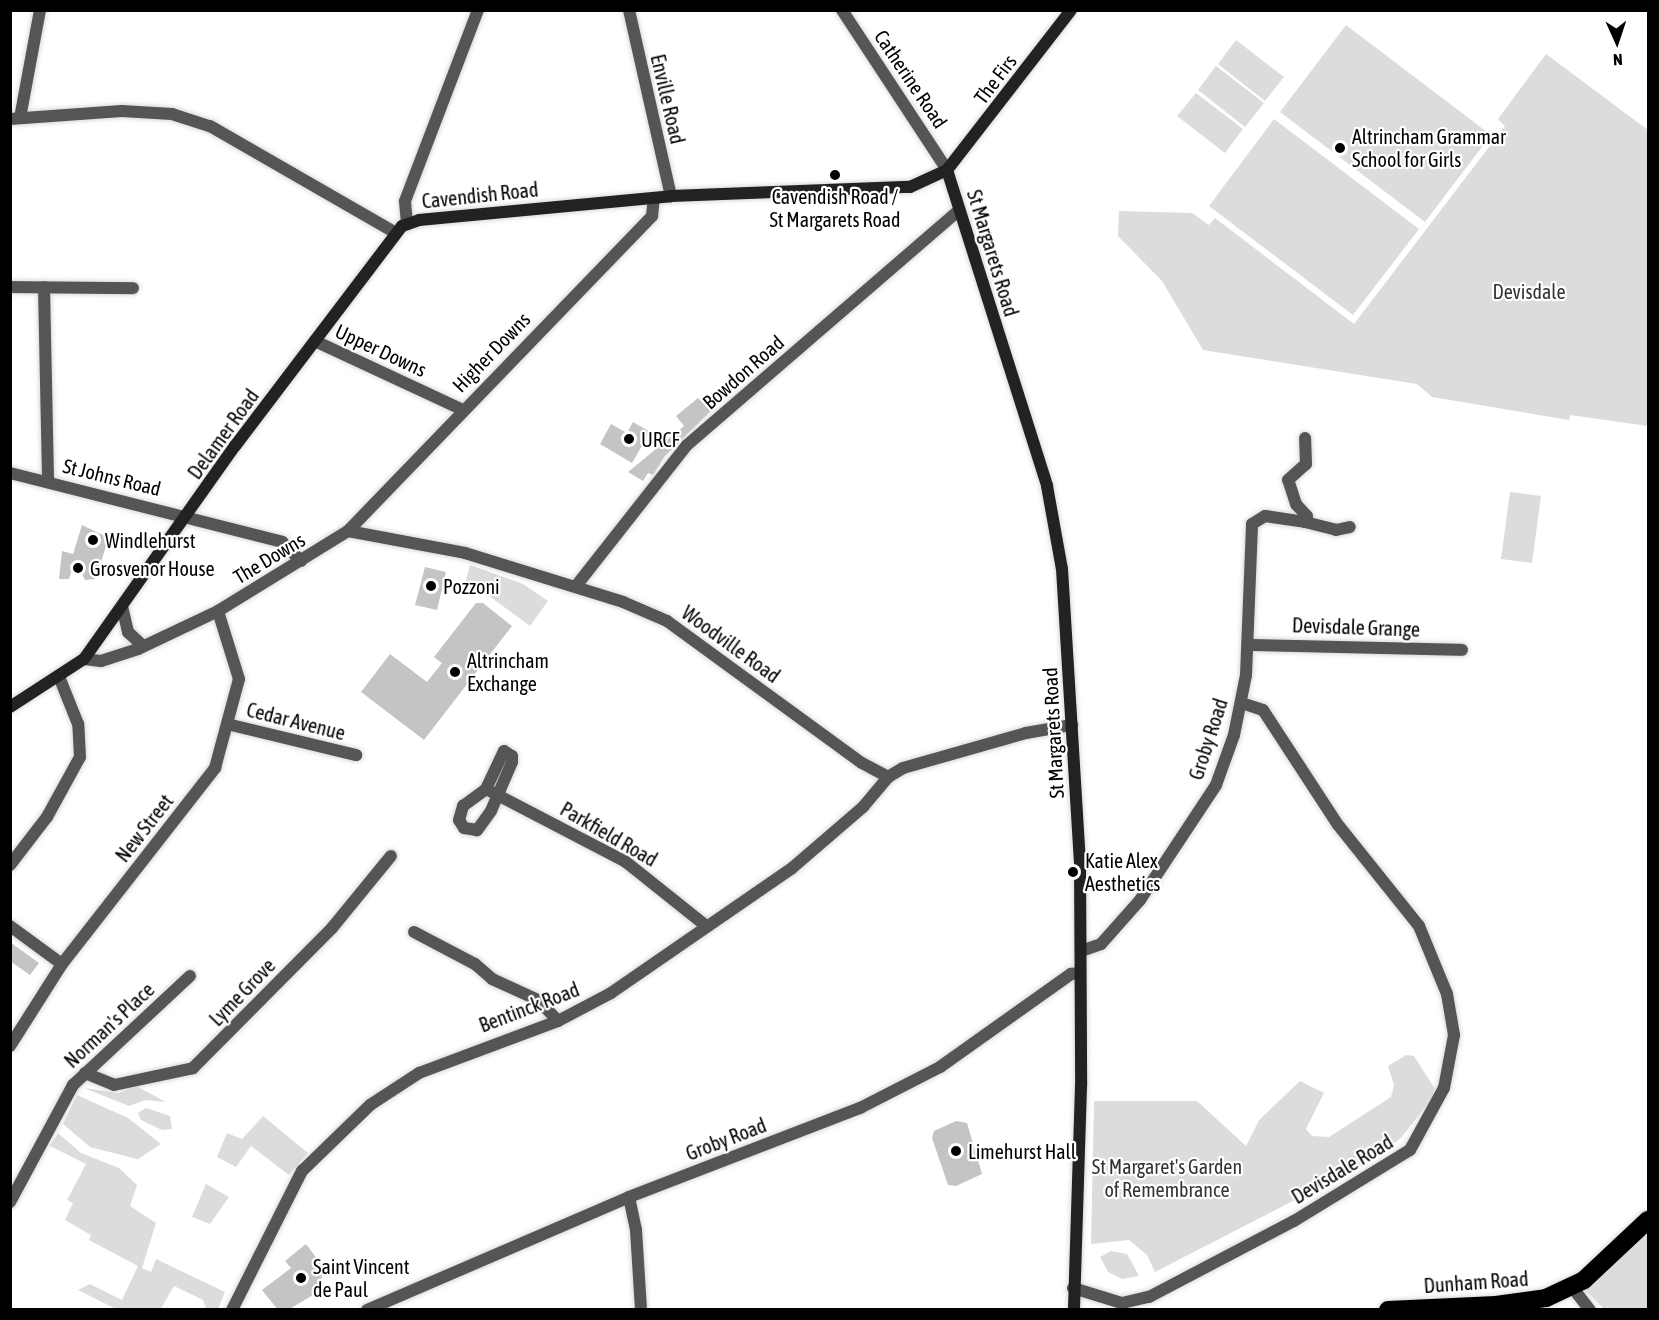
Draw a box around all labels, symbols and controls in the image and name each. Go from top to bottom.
north arrow [1587,12,1647,72]
street label: Catherine Road [869,25,953,133]
street label: The Firs [969,50,1021,108]
text: N [1613,51,1623,69]
street label: Enville Road [646,52,690,146]
place label: Altrincham Grammar School for Girls [1352,124,1506,171]
marker: Altrincham Grammar School for Girls [1333,141,1347,155]
marker: Cavendish Road / St Margarets Road [828,168,842,182]
street label: Cavendish Road [421,177,539,213]
place label: Cavendish Road / St Margarets Road [769,185,901,232]
street label: St Margarets Road [962,187,1024,319]
park label: Devisdale [1493,279,1565,303]
street label: Higher Downs [447,307,535,397]
street label: Upper Downs [332,319,430,381]
street label: Bowdon Road [697,330,789,414]
street label: Delamer Road [182,384,264,484]
place label: URCF [641,427,680,451]
marker: URCF [622,432,636,446]
street label: St Johns Road [61,453,163,501]
street label: The Downs [229,527,309,589]
place label: Windlehurst [105,528,196,552]
marker: Windlehurst [86,533,100,547]
place label: Grosvenor House [90,556,215,580]
marker: Grosvenor House [71,561,85,575]
place label: Pozzoni [443,574,500,598]
marker: Pozzoni [424,579,438,593]
street label: Woodville Road [677,600,785,688]
street label: Devisdale Grange [1292,613,1420,641]
place label: Altrincham Exchange [467,648,549,695]
marker: Altrincham Exchange [448,665,462,679]
street label: St Margarets Road [1038,667,1068,799]
street label: Groby Road [1184,695,1232,783]
street label: Cedar Avenue [244,697,348,745]
street label: New Street [110,789,178,867]
street label: Parkfield Road [556,797,662,871]
place label: Katie Alex Aesthetics [1085,849,1160,896]
marker: Katie Alex Aesthetics [1066,865,1080,879]
street label: Lyme Grove [204,953,280,1031]
street label: Norman's Place [59,977,159,1073]
street label: Bentinck Road [475,977,583,1037]
street label: Groby Road [682,1113,770,1165]
street label: Devisdale Road [1287,1129,1397,1209]
place label: Limehurst Hall [968,1139,1076,1163]
marker: Limehurst Hall [949,1144,963,1158]
park label: St Margaret's Garden of Remembrance [1092,1154,1242,1201]
place label: Saint Vincent de Paul [313,1254,410,1301]
street label: Dunham Road [1423,1266,1529,1298]
marker: Saint Vincent de Paul [294,1271,308,1285]

